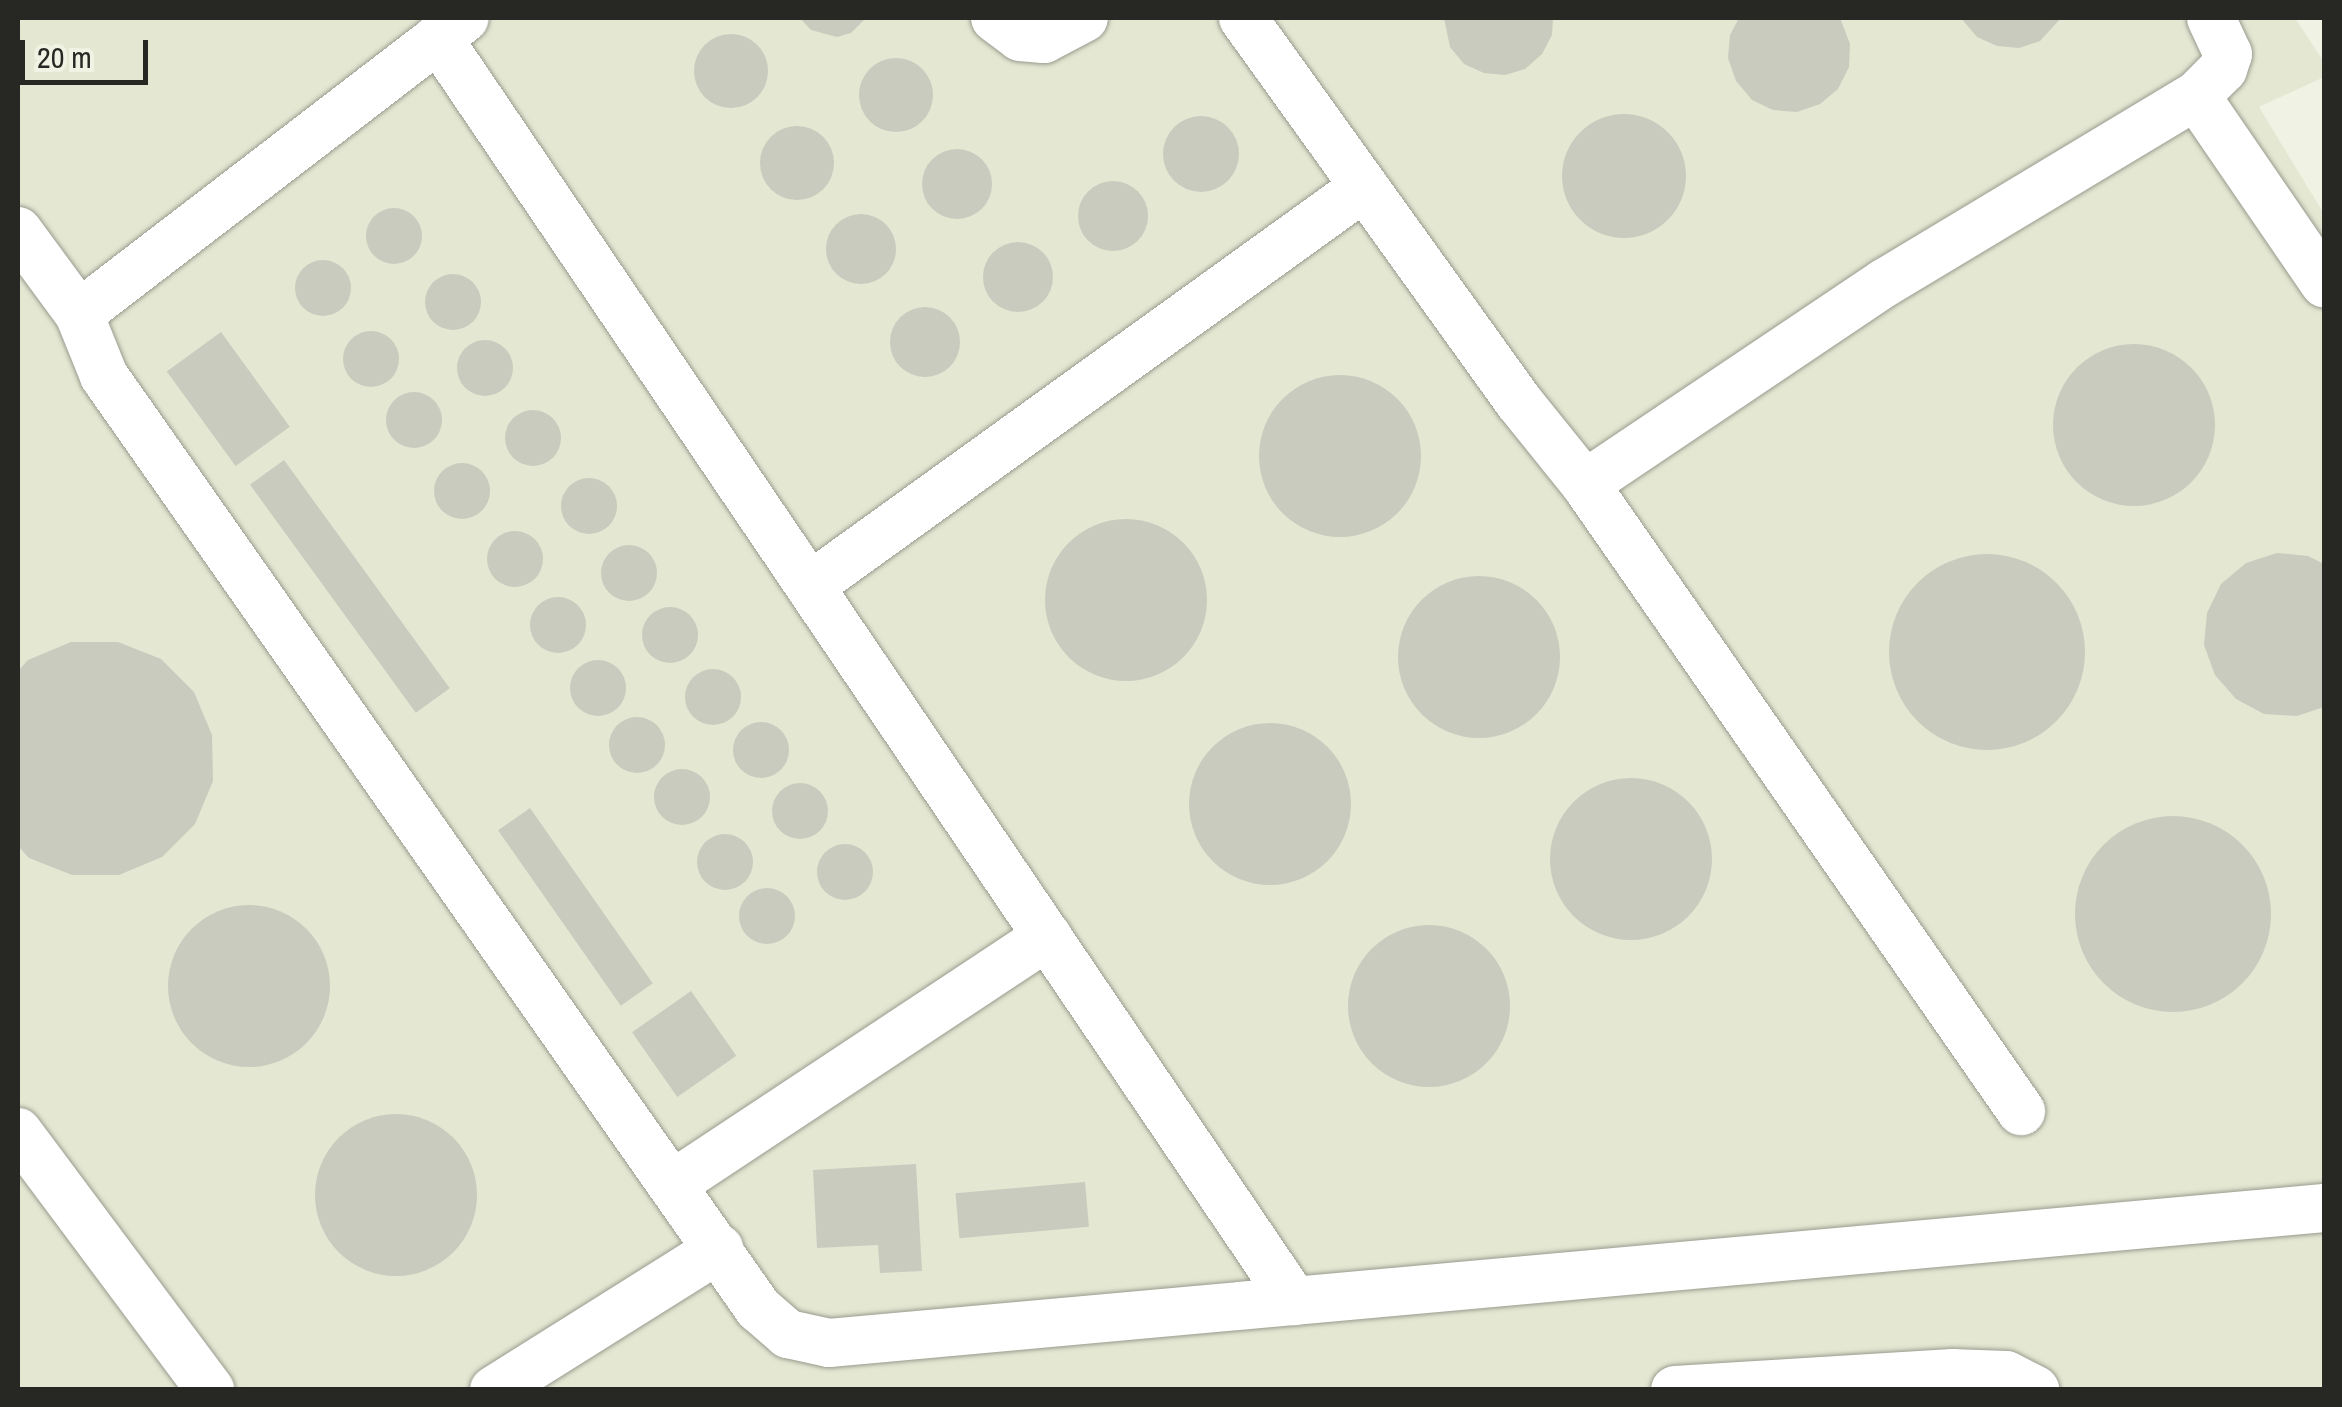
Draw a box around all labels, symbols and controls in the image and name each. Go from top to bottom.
scale bar [25,20,152,82]
text: 20 m [37,37,92,77]

